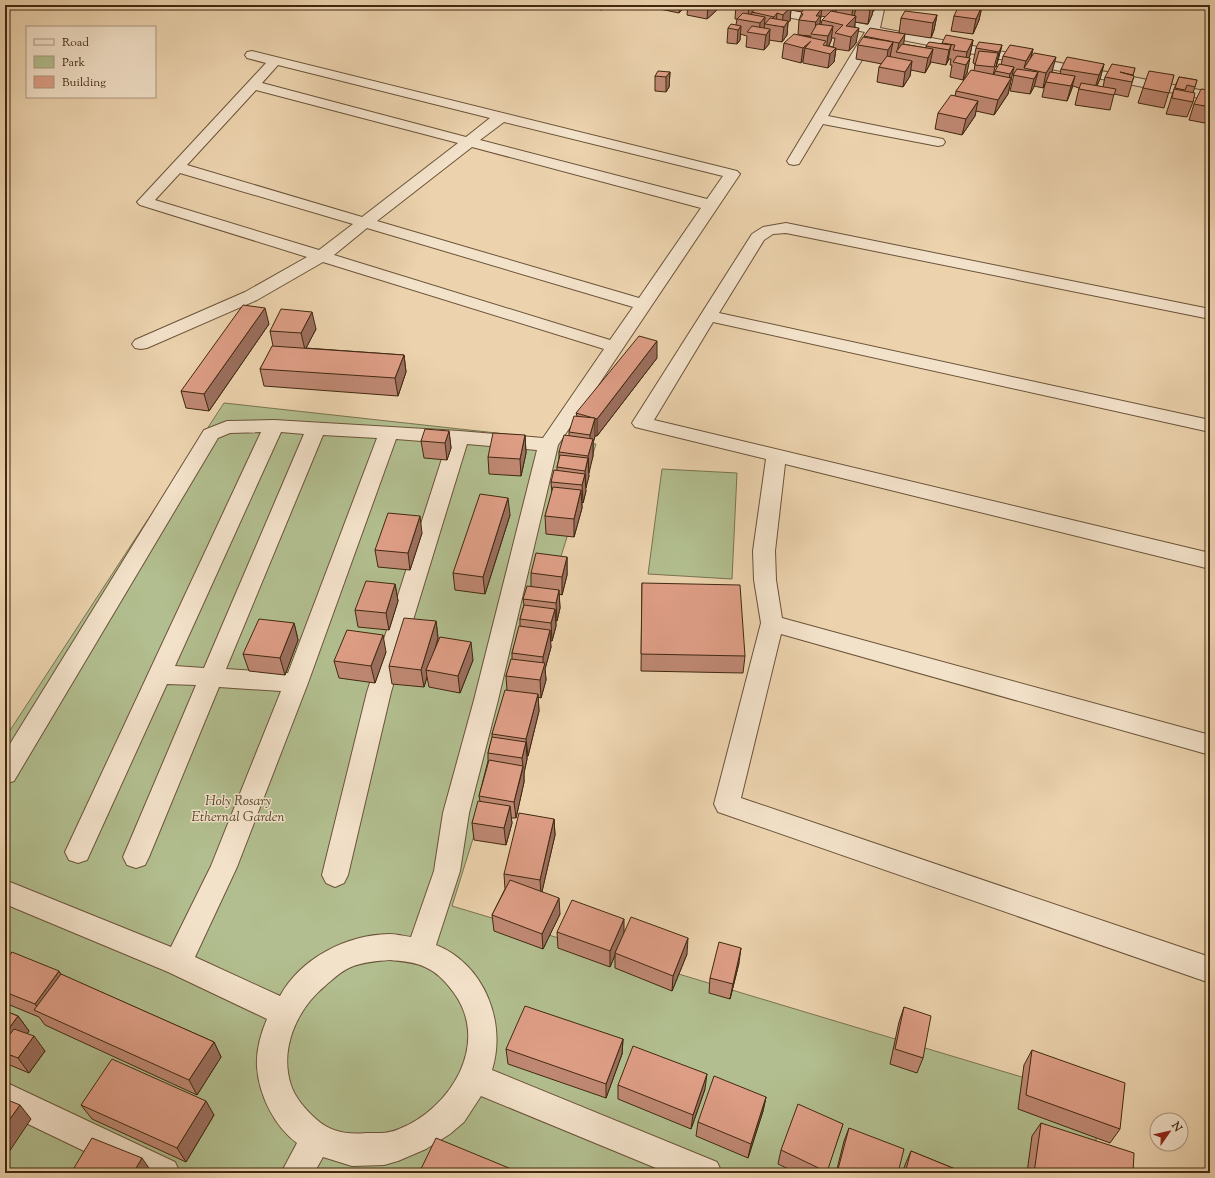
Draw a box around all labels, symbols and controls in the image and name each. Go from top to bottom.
legend [26,26,156,98]
text: Road [62,34,89,52]
text: Park [62,54,85,72]
text: Building [62,74,106,92]
park label: Holy Rosary Ethernal Garden [191,792,285,828]
north arrow [1149,1112,1189,1152]
text: N [1167,1118,1186,1135]

